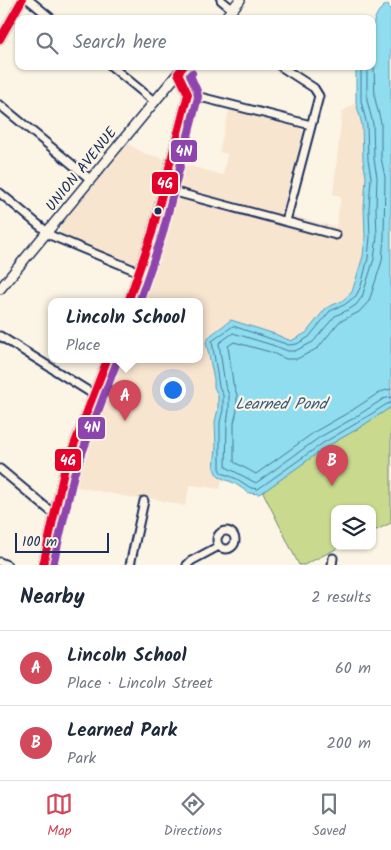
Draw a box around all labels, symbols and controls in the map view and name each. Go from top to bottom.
search box [15,15,376,70]
text: Search here [73,28,167,58]
icon: search [33,29,61,57]
street label: UNION AVENUE [40,121,124,217]
line badge: 4N [170,139,198,163]
text: 4N [176,141,192,163]
line badge: 4G [151,171,179,195]
text: 4G [157,173,173,195]
unlabelled marker [153,206,163,216]
popup [48,298,203,363]
text: Lincoln School [66,303,185,333]
text: Place [66,333,100,358]
your location [160,377,186,403]
pin: A [109,380,141,421]
water label: Learned Pond [235,392,331,417]
line badge: 4N [77,416,106,440]
text: 4N [84,417,100,439]
pin: B [316,445,348,486]
line badge: 4G [54,448,82,472]
text: 4G [60,450,76,472]
map controls [331,505,376,550]
button: layers [331,505,376,550]
scale bar [15,530,109,553]
text: 100 m [22,531,57,553]
text: Nearby [20,581,85,614]
text: 2 results [311,585,371,610]
text: Lincoln School [67,641,187,671]
text: A [31,656,41,681]
text: 60 m [335,656,371,681]
text: Place · Lincoln Street [67,671,213,696]
text: Learned Park [67,716,177,746]
text: B [31,731,41,756]
text: 200 m [327,731,371,756]
text: Park [67,746,96,771]
tab: Map [45,790,73,842]
tab: Directions [164,790,222,842]
tab: Saved [312,790,346,842]

